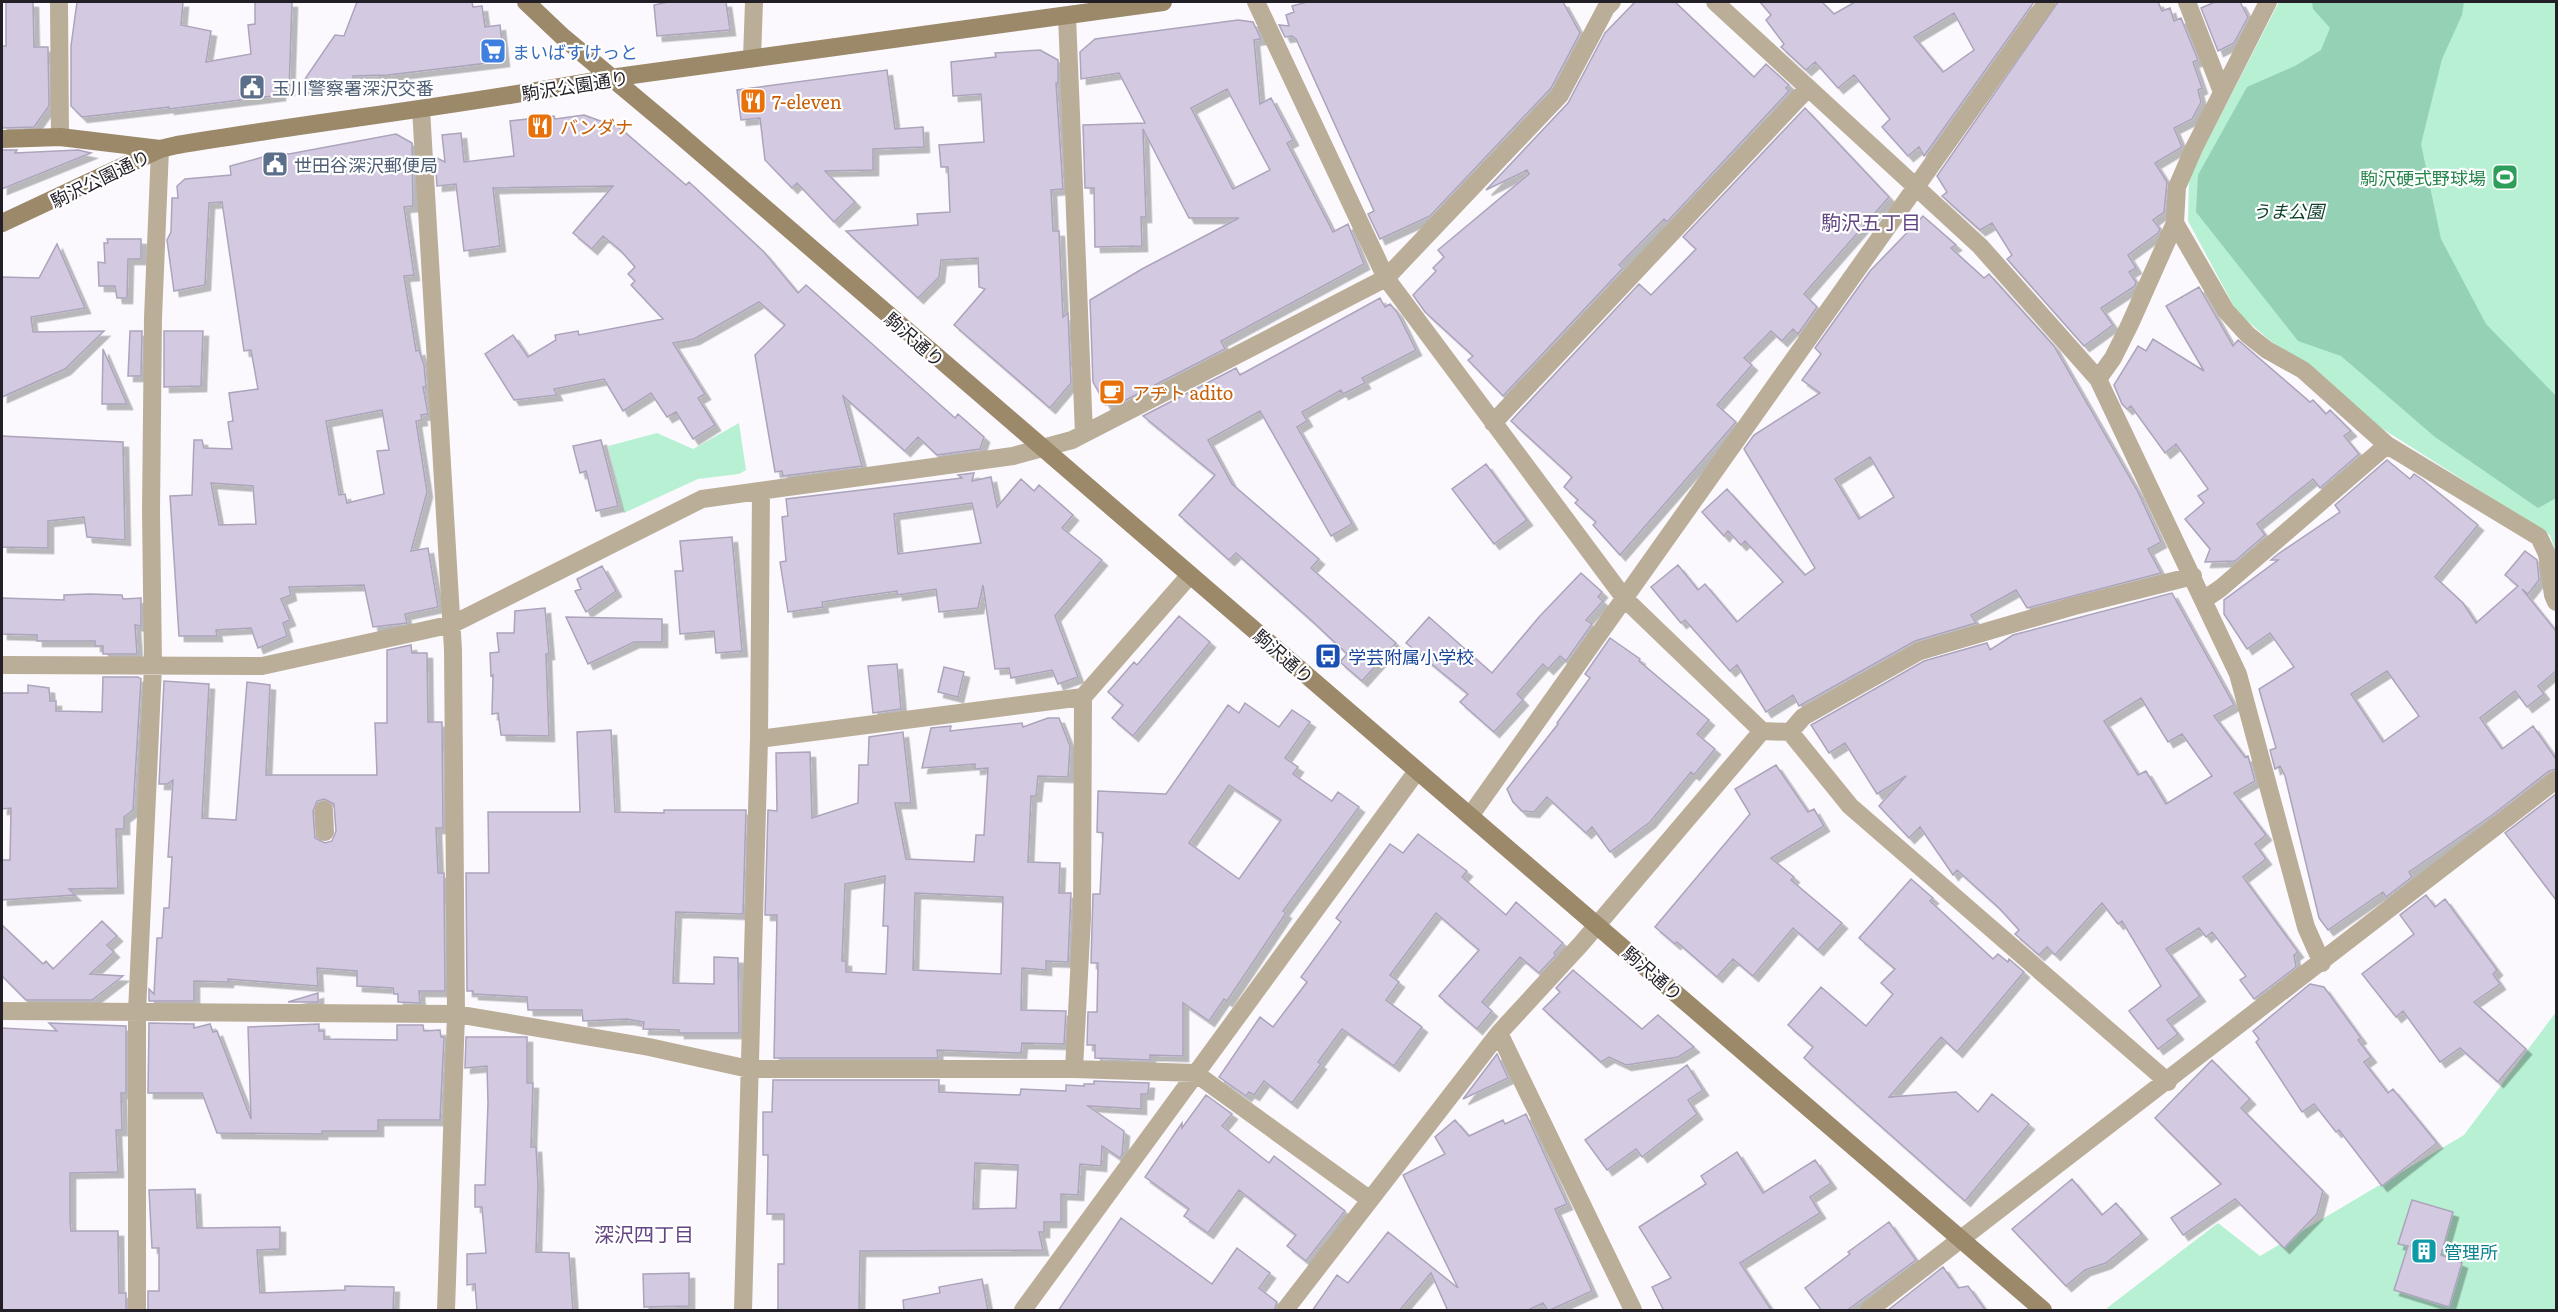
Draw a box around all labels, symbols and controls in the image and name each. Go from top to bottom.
supermarket icon: まいばすけっと [478,36,508,66]
place label: まいばすけっと [512,38,638,65]
street label: 駒沢公園通り [520,63,630,107]
public building icon: 玉川警察署深沢交番 [237,72,267,102]
place label: 玉川警察署深沢交番 [272,74,434,101]
restaurant icon: 7-eleven [738,86,768,116]
place label: 7-eleven [772,88,842,115]
restaurant icon: バンダナ [525,111,555,141]
place label: バンダナ [560,113,633,140]
street label: 駒沢公園通り [46,142,154,214]
public building icon: 世田谷深沢郵便局 [260,149,290,179]
place label: 世田谷深沢郵便局 [294,151,438,178]
sports icon: 駒沢硬式野球場 [2490,162,2520,192]
place label: 駒沢硬式野球場 [2360,164,2486,191]
park label: うま公園 [2252,197,2327,224]
district label: 駒沢五丁目 [1821,206,1921,236]
street label: 駒沢通り [879,305,951,373]
cafe icon: アヂト adito [1097,377,1127,407]
place label: アヂト adito [1132,379,1233,406]
street label: 駒沢通り [1248,622,1320,690]
bus stop icon: 学芸附属小学校 [1313,641,1343,671]
place label: 学芸附属小学校 [1348,643,1474,670]
street label: 駒沢通り [1617,939,1689,1007]
district label: 深沢四丁目 [594,1218,694,1248]
building icon: 管理所 [2409,1236,2439,1266]
place label: 管理所 [2444,1238,2498,1265]

